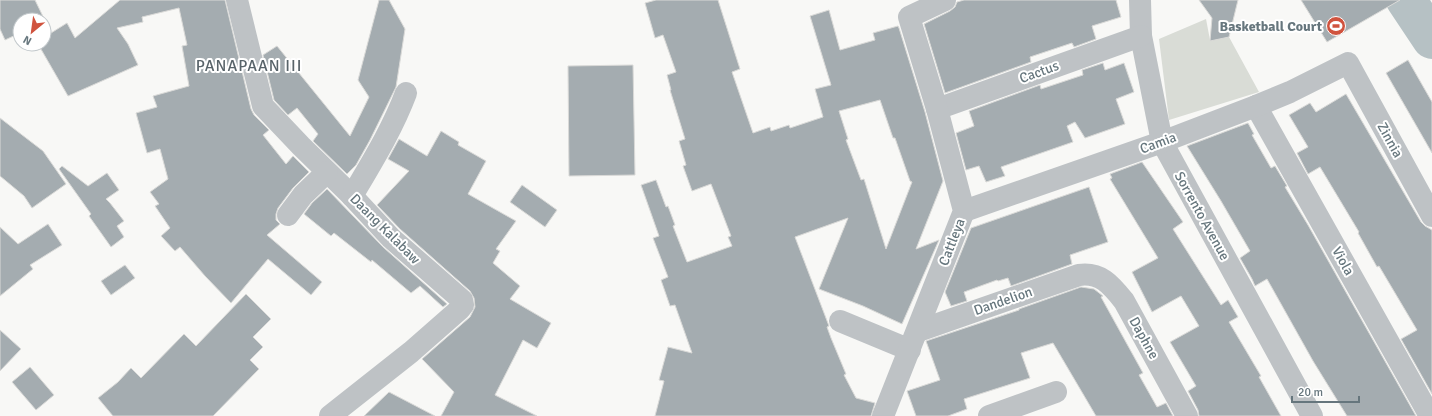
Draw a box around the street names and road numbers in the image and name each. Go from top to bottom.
street label: Cactus [1017,57,1061,87]
street label: Zinnia [1373,119,1407,161]
street label: Camia [1137,129,1179,157]
street label: Sorrento Avenue [1171,169,1233,263]
street label: Daang Kalabaw [346,190,424,268]
street label: Cattleya [935,216,969,268]
street label: Viola [1328,244,1358,278]
street label: Dandelion [971,283,1035,319]
street label: Daphne [1125,314,1163,362]

